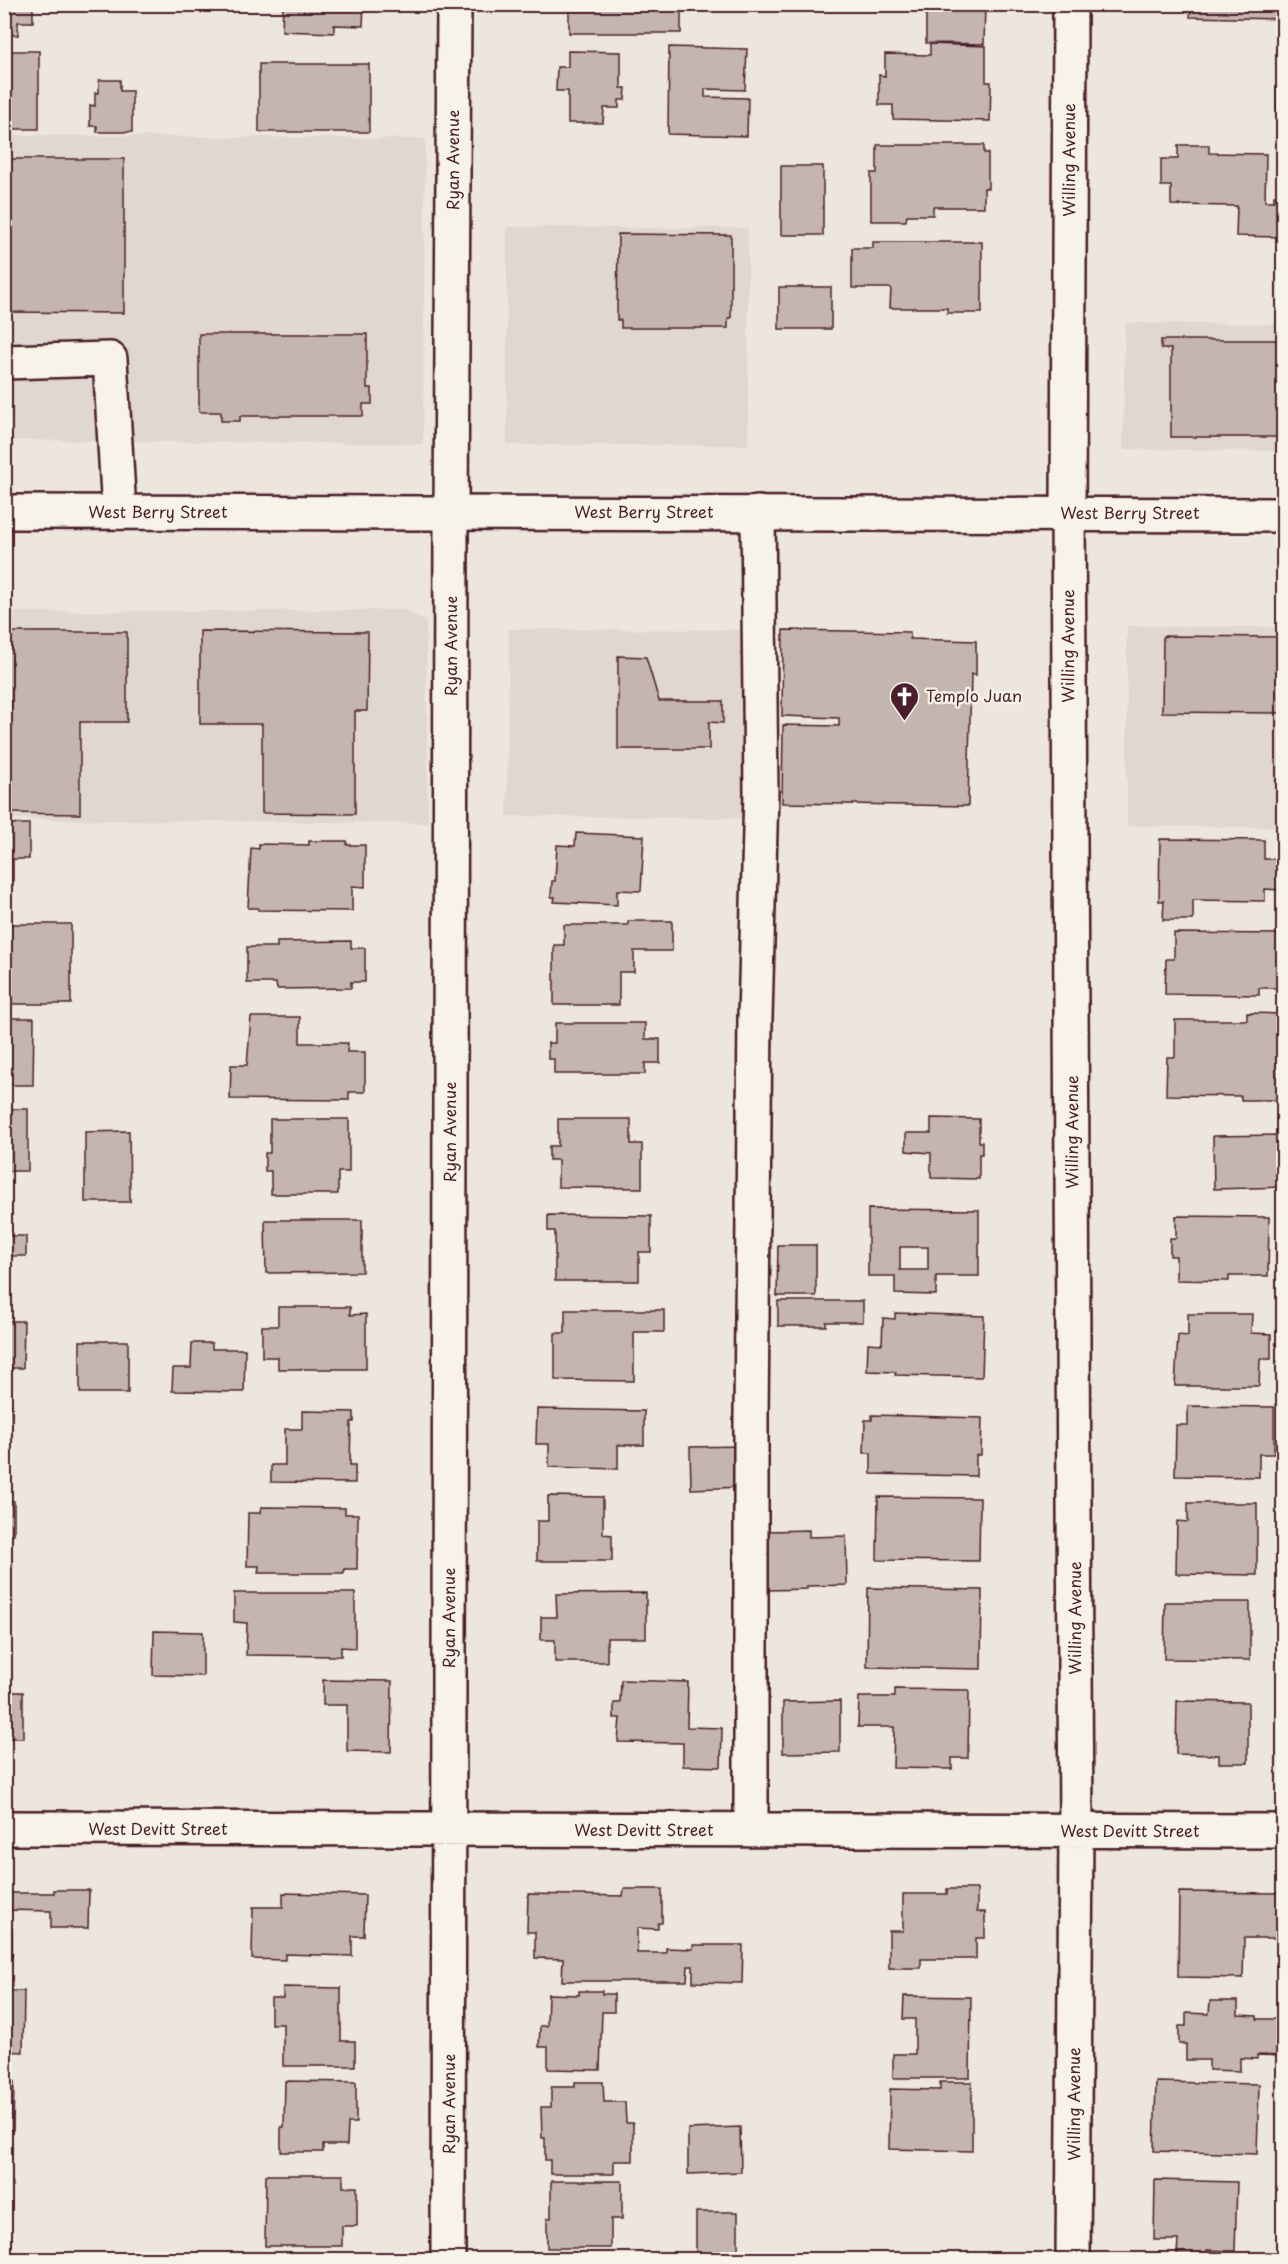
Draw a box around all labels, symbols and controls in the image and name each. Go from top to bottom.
street label: Willing Avenue [1056,103,1080,217]
street label: Ryan Avenue [440,110,464,210]
street label: West Berry Street [88,499,228,523]
street label: West Berry Street [574,499,714,523]
street label: West Berry Street [1060,500,1200,524]
street label: Willing Avenue [1055,589,1079,703]
street label: Ryan Avenue [438,596,462,696]
church icon: Templo Juan [889,680,921,722]
place label: Templo Juan [926,683,1022,707]
street label: Willing Avenue [1059,1075,1083,1189]
street label: Ryan Avenue [437,1082,461,1182]
street label: Willing Avenue [1062,1561,1086,1675]
street label: Ryan Avenue [436,1568,460,1668]
street label: West Devitt Street [88,1816,228,1840]
street label: West Devitt Street [574,1817,714,1841]
street label: West Devitt Street [1060,1818,1200,1842]
street label: Willing Avenue [1061,2047,1085,2161]
street label: Ryan Avenue [436,2054,460,2154]

